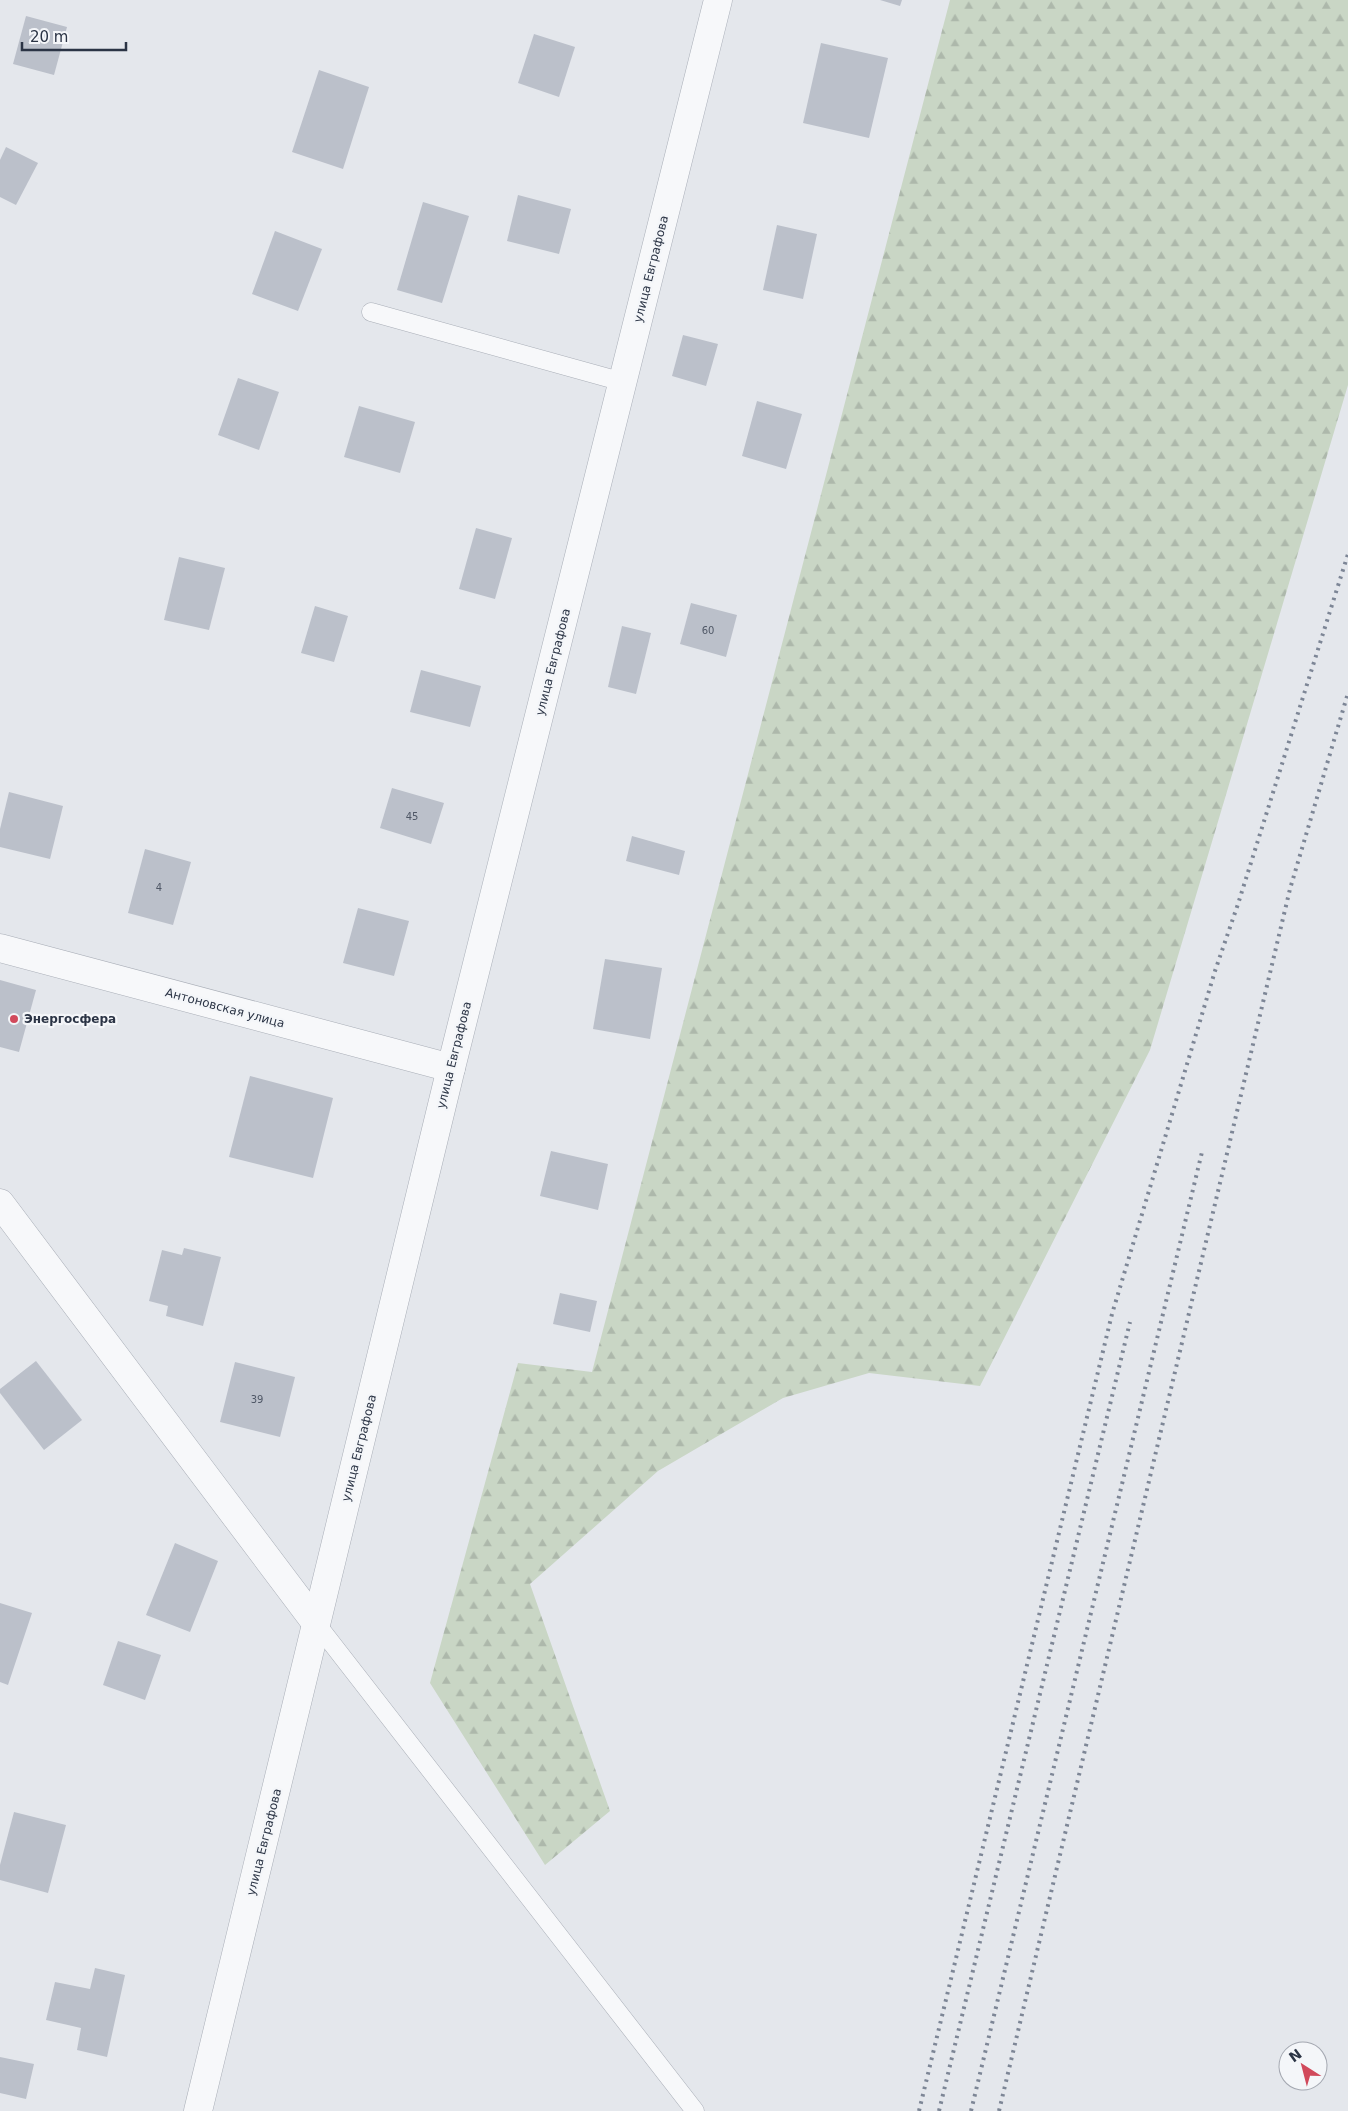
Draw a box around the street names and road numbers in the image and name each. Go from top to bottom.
street label: улица Евграфова [631,214,671,324]
street label: улица Евграфова [533,607,573,717]
street label: Антоновская улица [164,985,286,1031]
street label: улица Евграфова [434,1000,474,1110]
street label: улица Евграфова [339,1393,379,1503]
street label: улица Евграфова [244,1787,284,1897]

